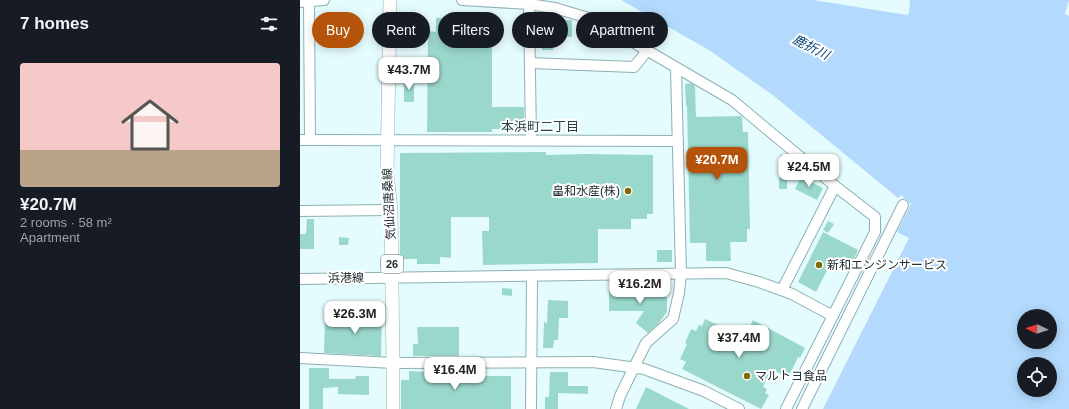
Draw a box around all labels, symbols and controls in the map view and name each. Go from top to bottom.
chip: Buy [312,12,364,48]
chip: Rent [372,12,430,48]
chip: Filters [438,12,504,48]
chip: New [512,12,568,48]
chip: Apartment [576,12,668,48]
icon: filters [258,13,280,35]
text: 7 homes [20,14,89,33]
water label: 鹿折川 [790,31,834,63]
pin: ¥43.7M [376,57,442,91]
text: ¥43.7M [387,62,431,77]
icon: home [114,89,186,161]
district label: 本浜町二丁目 [501,119,579,134]
pin: ¥20.7M [684,147,750,181]
text: ¥20.7M [695,152,739,167]
pin: ¥24.5M [776,154,842,188]
text: ¥24.5M [787,159,831,174]
street label: 気仙沼唐桑線 [380,168,398,240]
place label: 畠和水産(株) [552,184,620,198]
marker: 畠和水産(株) [623,186,633,196]
text: ¥20.7M [20,195,77,214]
text: 2 rooms · 58 m² [20,215,112,230]
text: Apartment [20,230,80,245]
road number: 26 [381,255,403,273]
place label: 新和エンジンサービス [827,258,947,272]
marker: 新和エンジンサービス [814,260,824,270]
street label: 浜港線 [328,271,364,285]
pin: ¥16.2M [607,271,673,305]
text: ¥16.2M [618,276,662,291]
pin: ¥26.3M [322,301,388,335]
text: ¥26.3M [333,306,377,321]
north arrow [1017,309,1057,349]
map controls [1017,309,1057,397]
pin: ¥37.4M [706,325,772,359]
text: ¥37.4M [717,330,761,345]
pin: ¥16.4M [422,357,488,391]
button: locate [1017,357,1057,397]
text: ¥16.4M [433,362,477,377]
place label: マルトヨ食品 [755,369,827,383]
marker: マルトヨ食品 [742,371,752,381]

